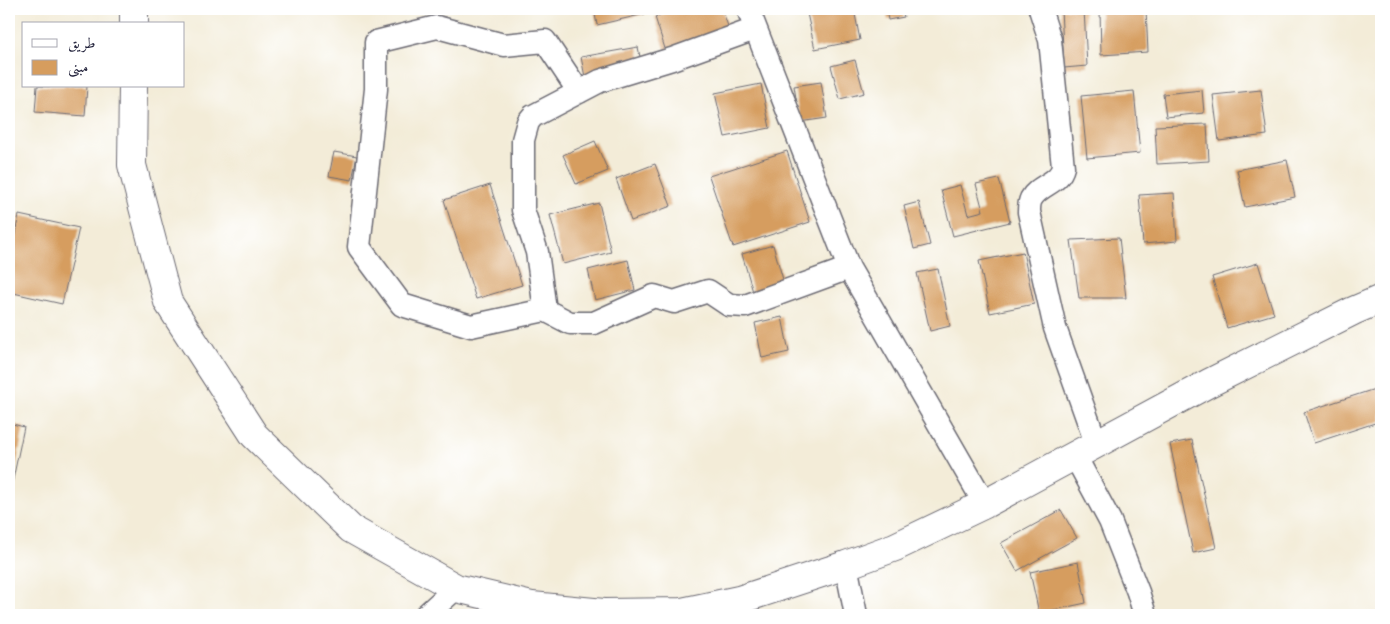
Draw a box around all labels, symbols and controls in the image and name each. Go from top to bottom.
legend [22,22,185,88]
text: طريق [68,33,95,53]
text: مبنى [68,57,88,78]

